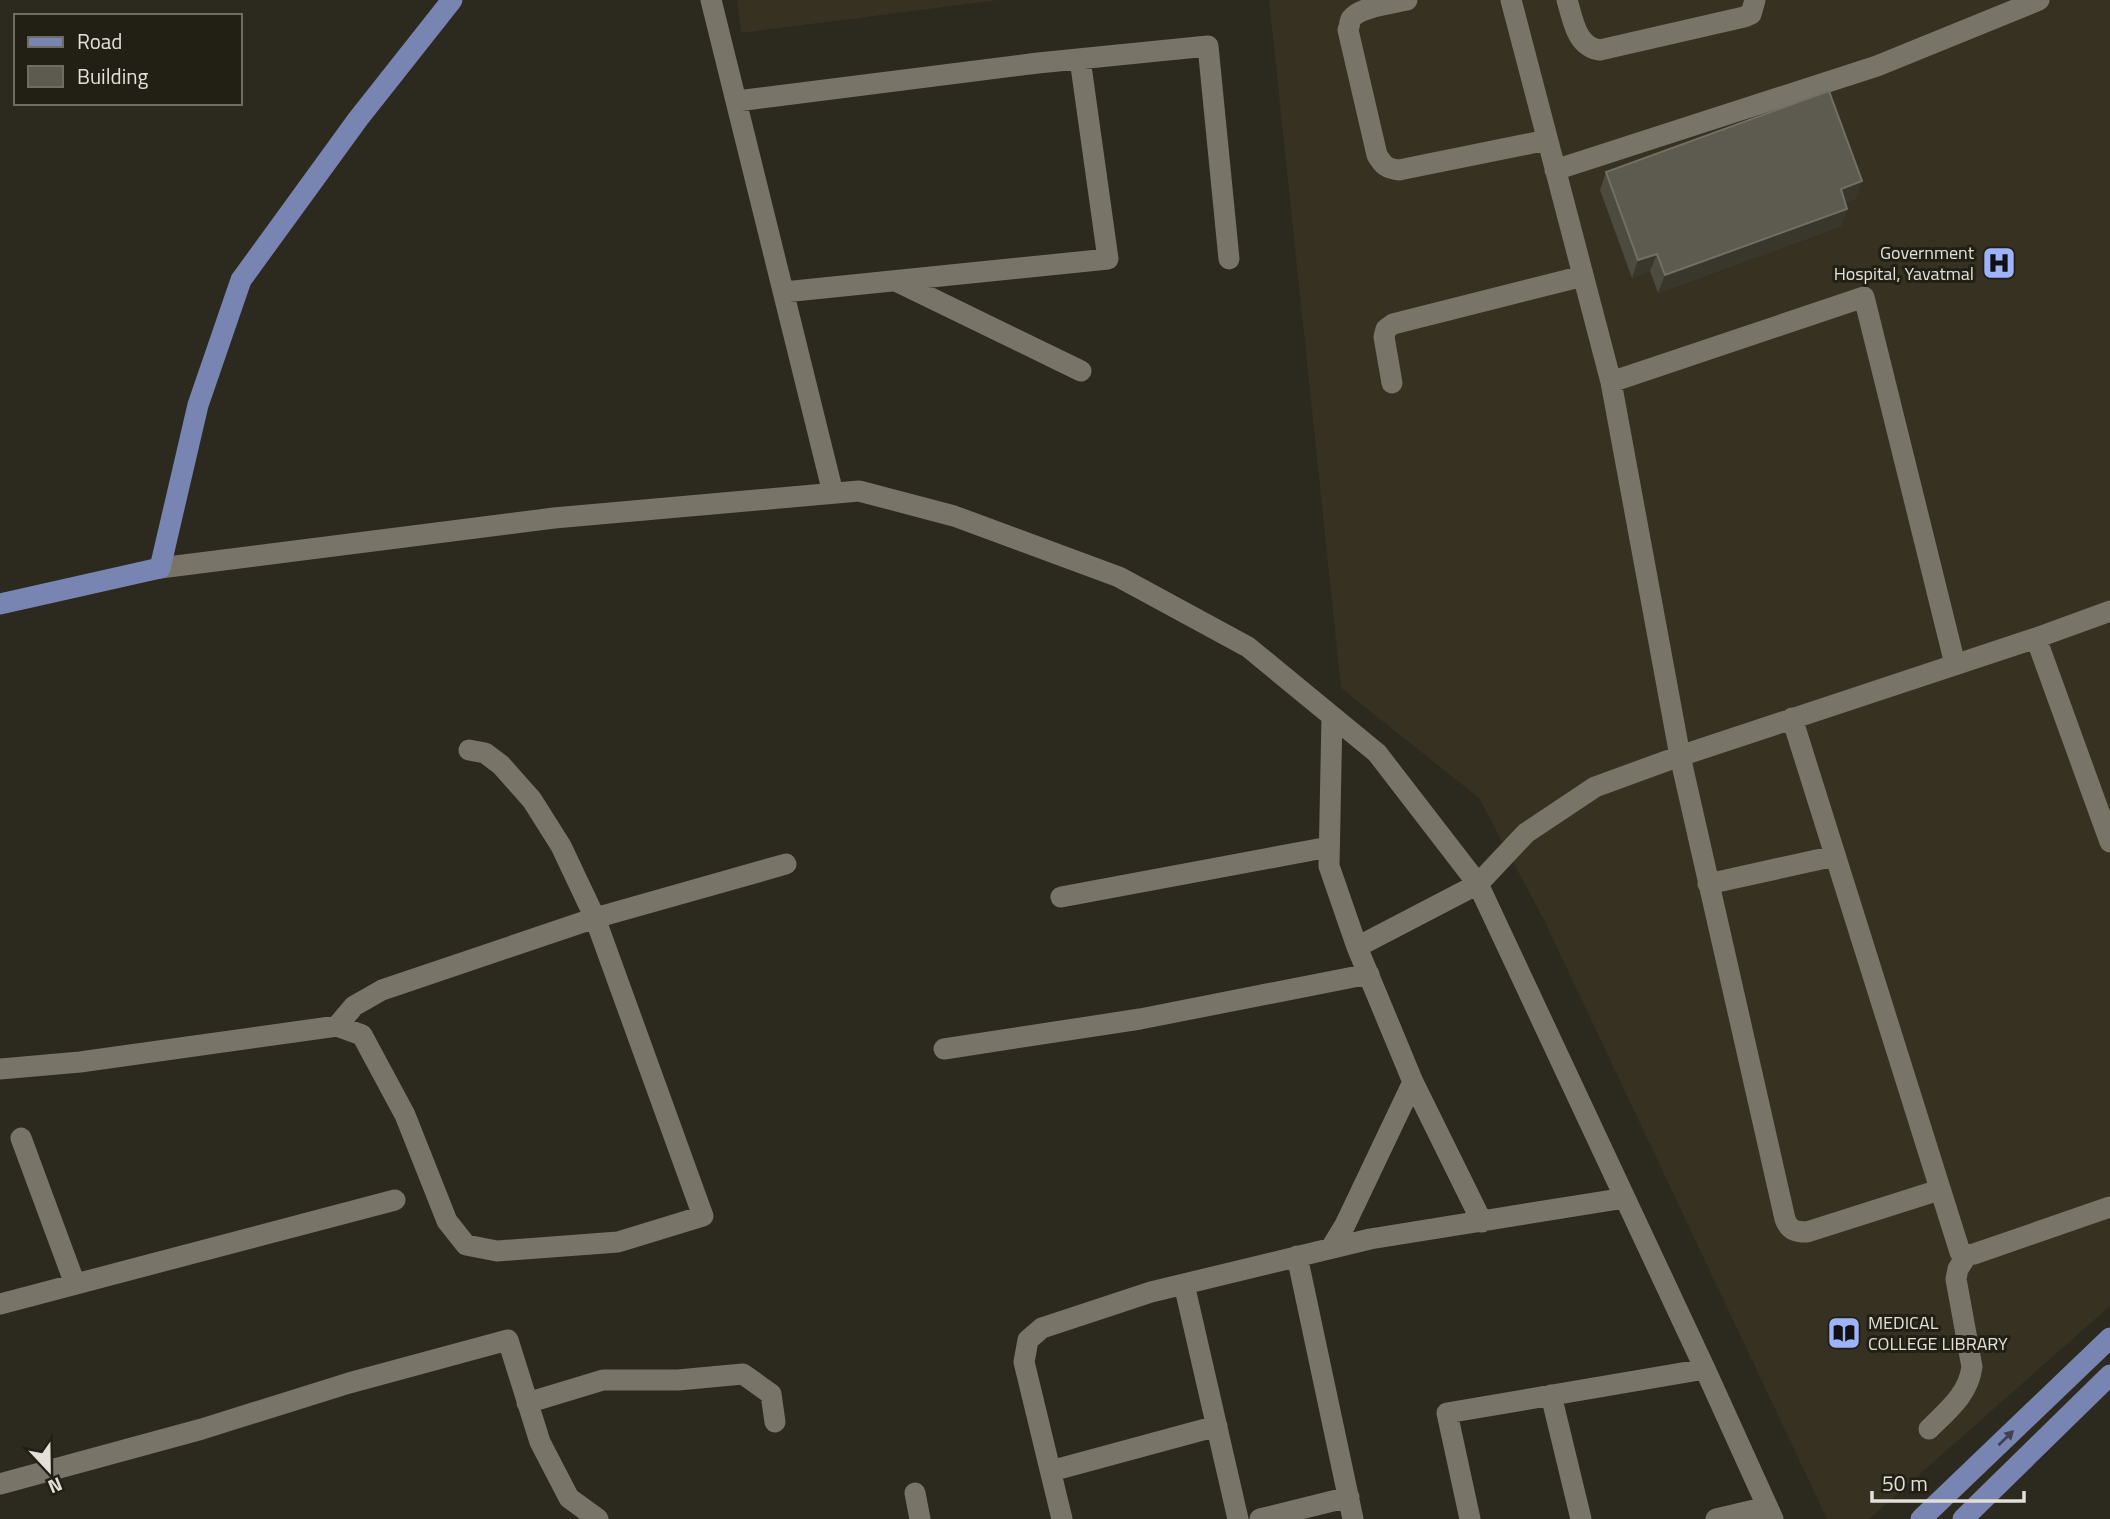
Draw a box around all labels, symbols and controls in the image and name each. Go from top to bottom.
legend [14,14,242,105]
text: Road [77,25,122,57]
text: Building [77,60,149,92]
place label: Government Hospital, Yavatmal [1834,239,1975,287]
hospital icon: Government Hospital, Yavatmal [1980,244,2018,282]
place label: MEDICAL COLLEGE LIBRARY [1868,1309,2008,1357]
library icon: MEDICAL COLLEGE LIBRARY [1825,1314,1863,1352]
one-way arrow [1997,1429,2014,1446]
north arrow [14,1435,84,1505]
scale bar [1872,1460,2024,1504]
text: 50 m [1882,1467,1928,1499]
text: N [44,1470,67,1502]

